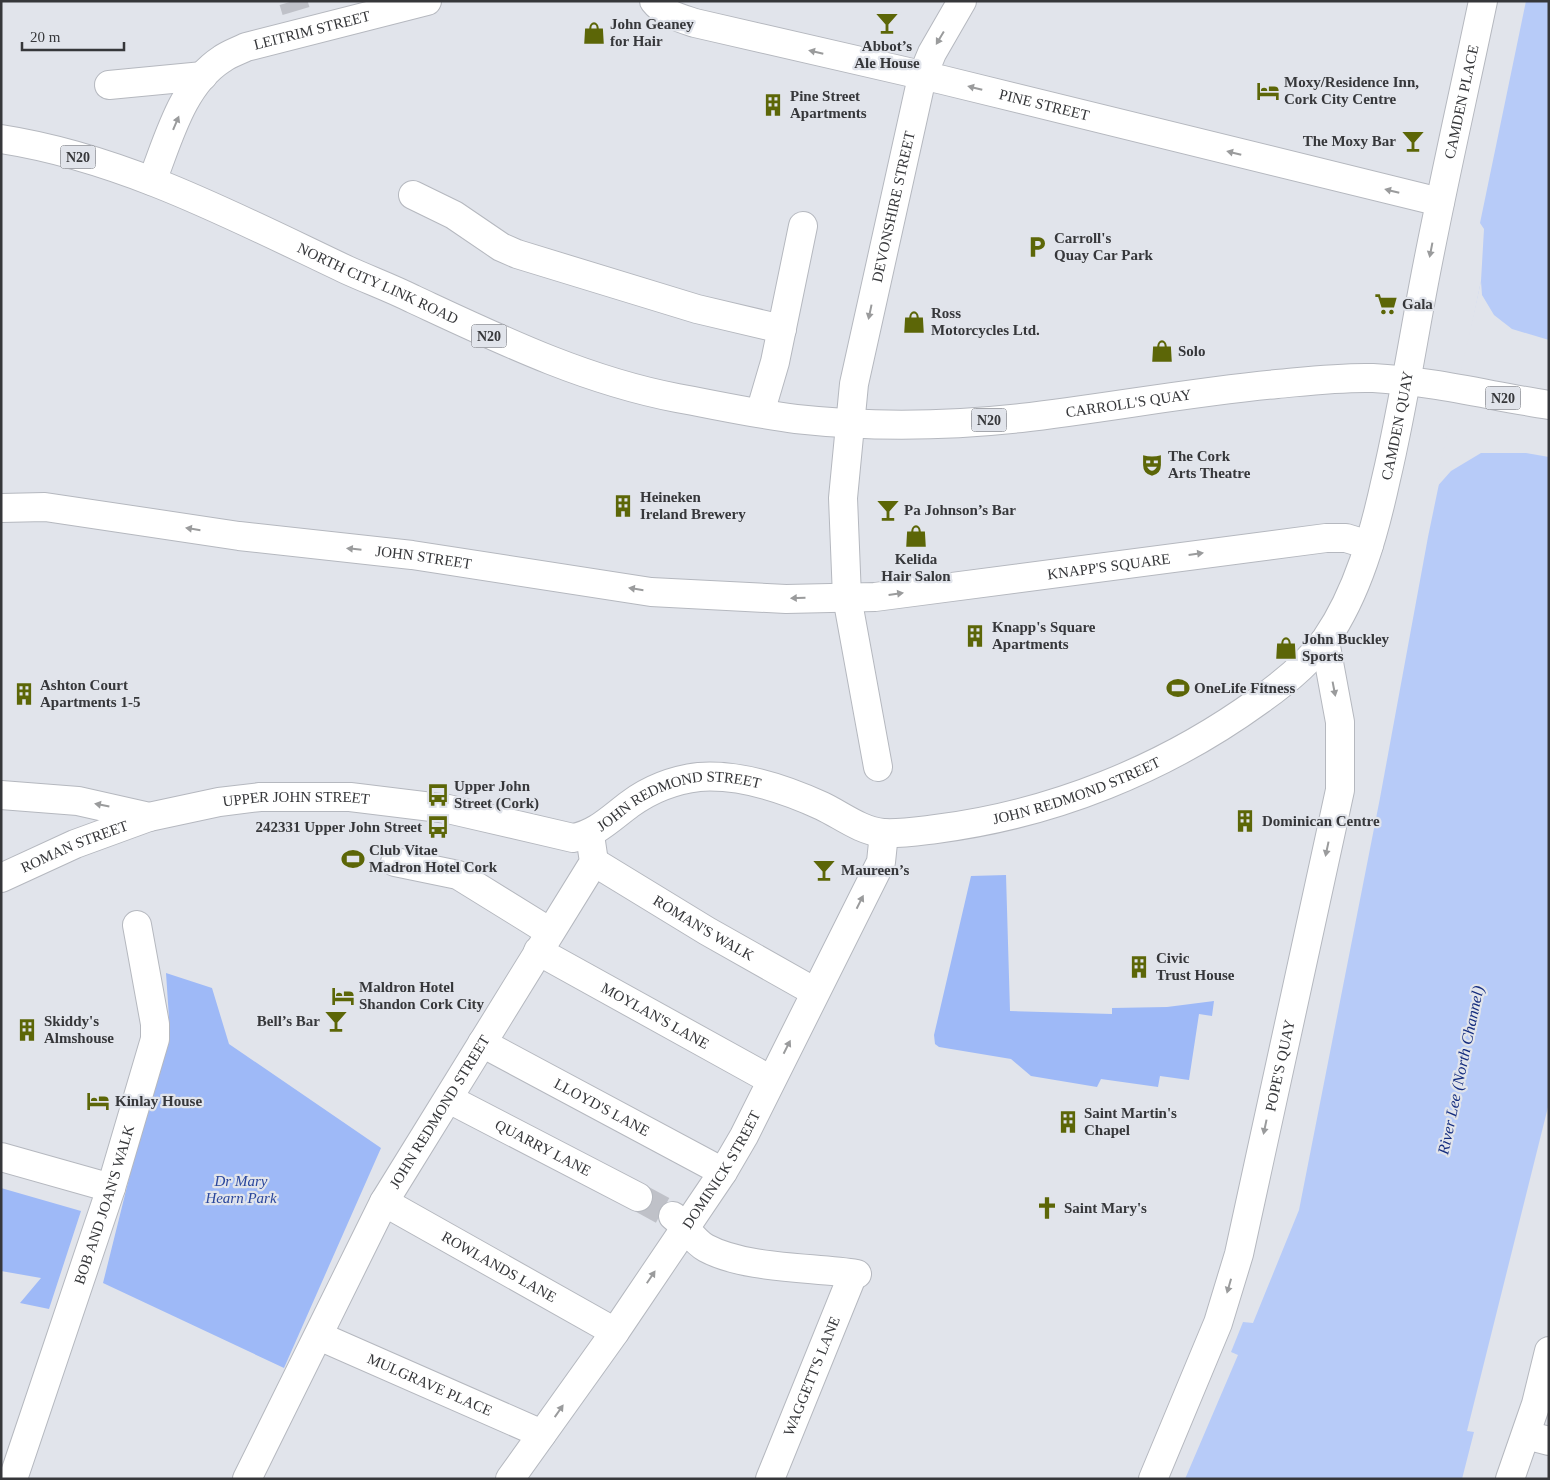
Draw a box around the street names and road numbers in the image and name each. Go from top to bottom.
street label: LEITRIM STREET [252,8,372,53]
street label: CAMDEN PLACE [1441,43,1482,160]
street label: PINE STREET [998,86,1091,124]
street label: DEVONSHIRE STREET [869,129,918,284]
road number: N20 [60,146,96,168]
street label: NORTH CITY LINK ROAD [295,240,461,327]
road number: N20 [472,324,506,348]
street label: CAMDEN QUAY [1378,370,1416,482]
street label: CARROLL'S QUAY [1065,386,1193,420]
road number: N20 [1486,386,1520,409]
road number: N20 [972,408,1006,432]
street label: JOHN STREET [375,543,473,572]
street label: KNAPP'S SQUARE [1046,550,1171,582]
street label: JOHN REDMOND STREET [991,754,1163,827]
street label: JOHN REDMOND STREET [594,769,763,834]
street label: UPPER JOHN STREET [222,789,371,810]
street label: ROMAN STREET [18,817,130,876]
street label: ROMAN'S WALK [651,892,757,964]
street label: MOYLAN'S LANE [599,980,712,1052]
street label: POPE'S QUAY [1262,1018,1298,1113]
street label: JOHN REDMOND STREET [386,1032,493,1191]
street label: LLOYD'S LANE [552,1075,652,1139]
street label: DOMINICK STREET [679,1108,763,1232]
street label: QUARRY LANE [492,1116,594,1179]
street label: BOB AND JOAN'S WALK [71,1123,137,1286]
street label: ROWLANDS LANE [439,1228,559,1305]
street label: WAGGETT'S LANE [780,1314,843,1438]
street label: MULGRAVE PLACE [365,1350,495,1419]

